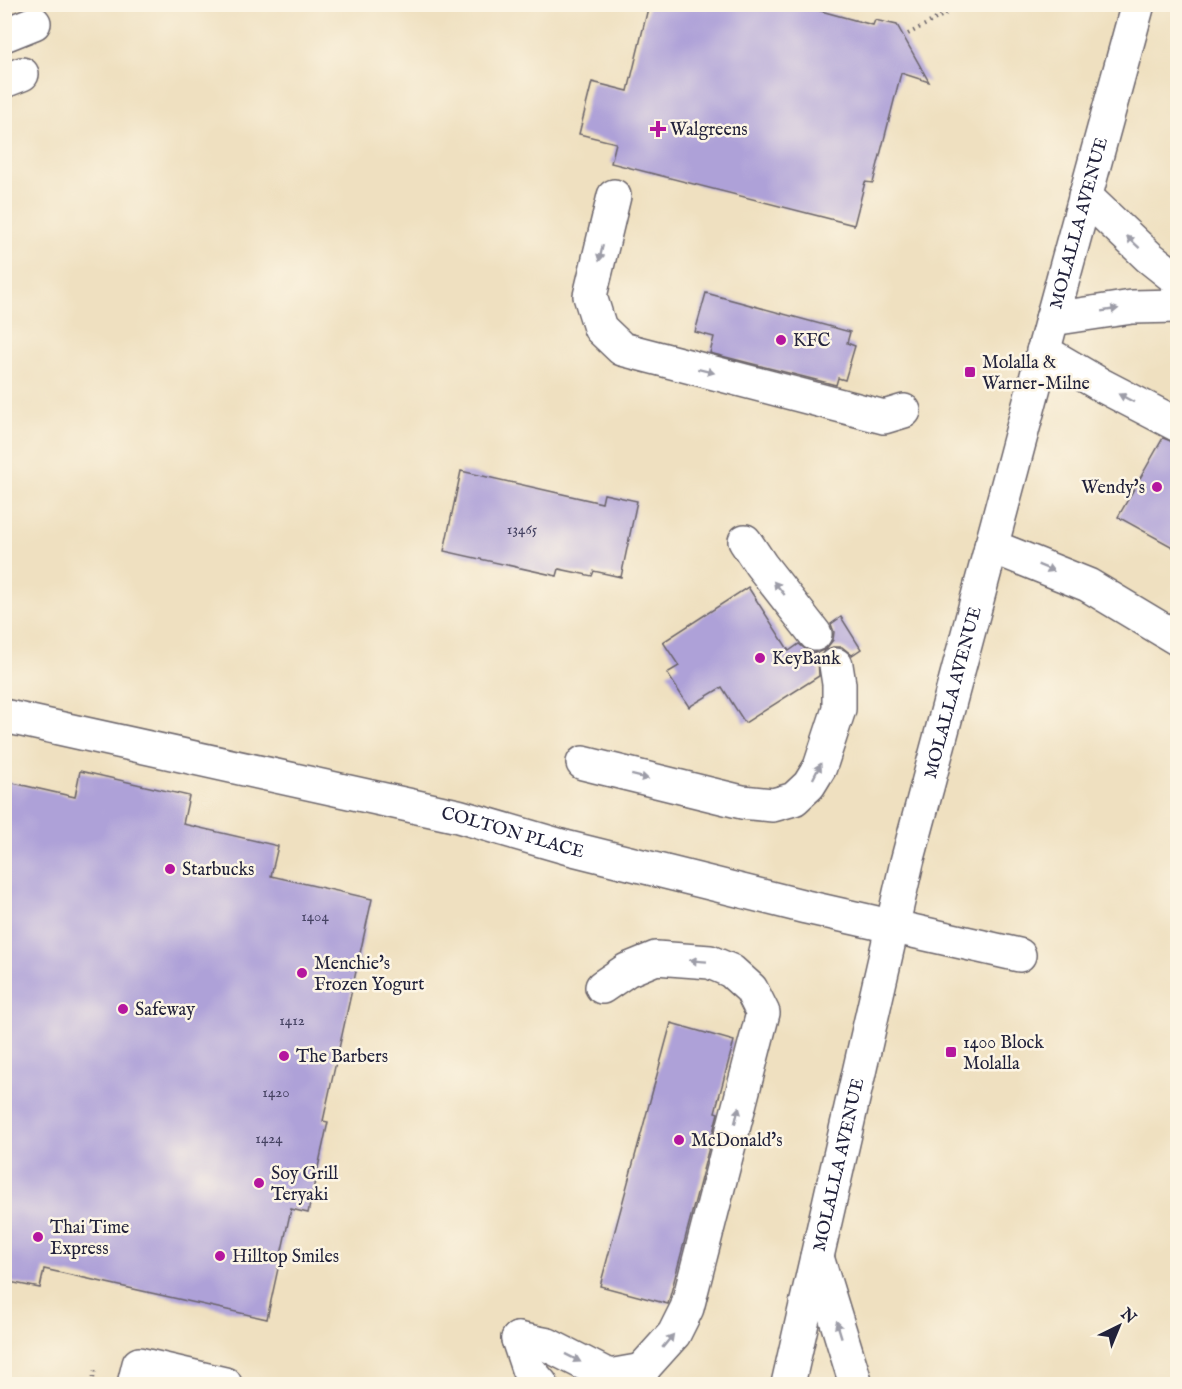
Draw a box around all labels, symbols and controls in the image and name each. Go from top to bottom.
place label: Walgreens [670,119,748,142]
marker: Walgreens [651,122,665,136]
street label: MOLALLA AVENUE [1045,135,1114,312]
one-way arrow [1126,235,1141,249]
one-way arrow [595,244,605,262]
one-way arrow [1101,306,1120,315]
place label: KFC [793,330,830,353]
marker: KFC [774,333,788,347]
place label: Molalla & Warner-Milne [982,352,1090,396]
marker: Molalla & Warner-Milne [963,365,977,379]
one-way arrow [697,367,715,376]
one-way arrow [1117,393,1134,403]
place label: Wendy's [1081,477,1145,500]
marker: Wendy's [1150,480,1164,494]
house number: 13465 [507,520,538,539]
one-way arrow [1037,563,1055,573]
one-way arrow [772,580,785,596]
street label: MOLALLA AVENUE [920,604,988,781]
place label: KeyBank [772,648,841,671]
marker: KeyBank [753,651,767,665]
one-way arrow [812,762,822,779]
one-way arrow [631,772,649,782]
street label: COLTON PLACE [439,803,586,864]
place label: Starbucks [182,859,254,882]
marker: Starbucks [163,862,177,876]
house number: 1404 [301,907,329,926]
place label: Menchie's Frozen Yogurt [314,953,424,997]
one-way arrow [688,956,707,966]
marker: Menchie's Frozen Yogurt [295,966,309,980]
place label: Safeway [135,999,195,1022]
marker: Safeway [116,1002,130,1016]
house number: 1412 [279,1011,305,1030]
place label: 1400 Block Molalla [963,1032,1044,1076]
marker: 1400 Block Molalla [944,1045,958,1059]
place label: The Barbers [296,1046,388,1069]
marker: The Barbers [277,1049,291,1063]
street label: MOLALLA AVENUE [809,1076,870,1254]
house number: 1420 [262,1083,290,1102]
one-way arrow [732,1106,742,1125]
house number: 1424 [255,1129,283,1148]
place label: McDonald's [691,1130,783,1153]
marker: McDonald's [672,1133,686,1147]
place label: Soy Grill Teryaki [271,1163,338,1207]
marker: Soy Grill Teryaki [252,1176,266,1190]
place label: Thai Time Express [50,1217,129,1261]
marker: Thai Time Express [31,1230,45,1244]
place label: Hilltop Smiles [232,1246,339,1269]
marker: Hilltop Smiles [213,1249,227,1263]
north arrow [1089,1296,1149,1356]
text: N [1115,1304,1140,1329]
one-way arrow [833,1320,843,1338]
one-way arrow [662,1333,675,1349]
one-way arrow [565,1353,582,1363]

